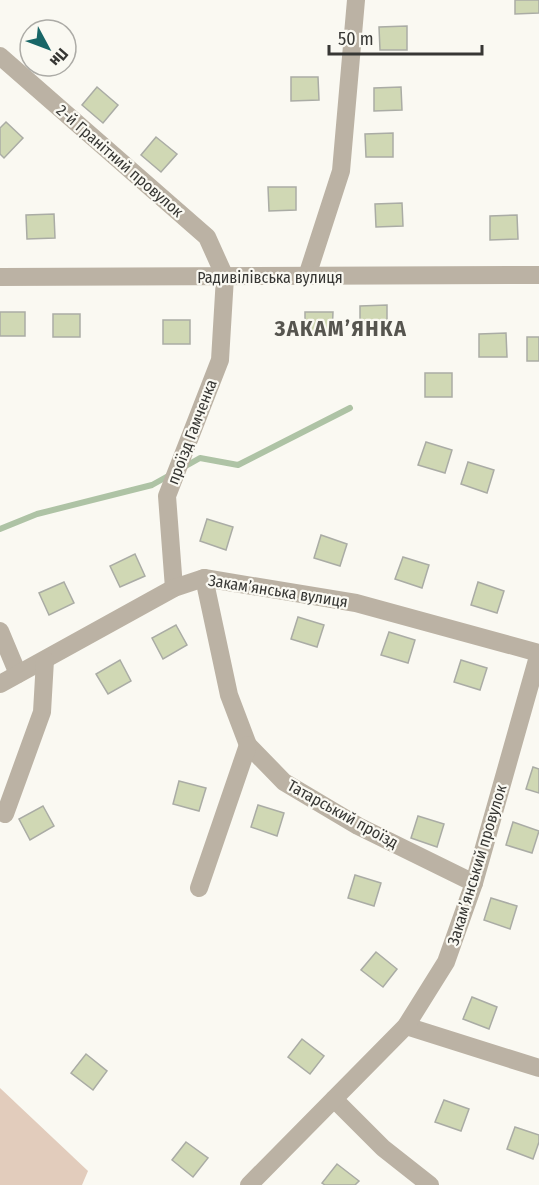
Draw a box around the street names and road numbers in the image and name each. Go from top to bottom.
street label: 2-й Гранітний провулок [53,101,188,222]
street label: Радивілівська вулиця [197,268,343,287]
street label: проїзд Гамченка [163,377,221,487]
street label: Закамʼянська вулиця [207,571,349,611]
street label: Татарський проїзд [284,776,402,852]
street label: Закамʼянський провулок [443,782,511,948]

